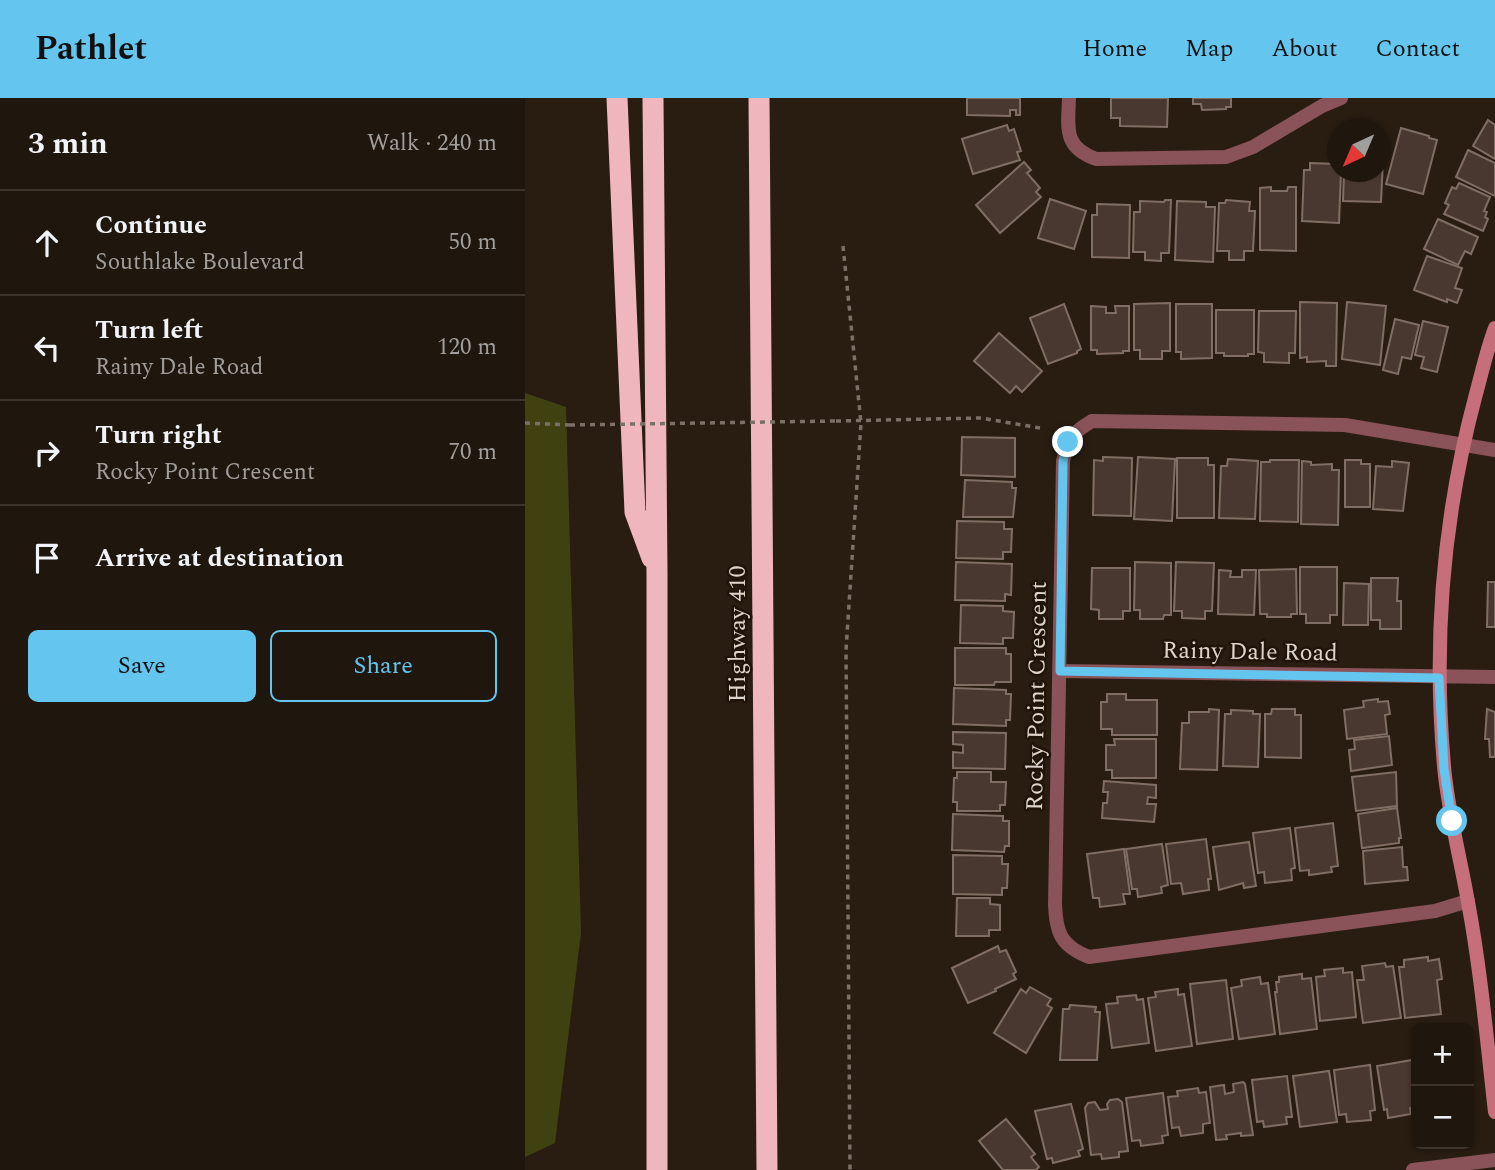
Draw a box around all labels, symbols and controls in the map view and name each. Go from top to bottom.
text: Pathlet [35,24,147,74]
text: Home [1082,31,1147,67]
text: Map [1185,31,1233,67]
text: About [1271,31,1337,67]
text: Contact [1375,31,1460,67]
north arrow [1327,119,1390,182]
text: 3 min [28,121,108,167]
text: Walk · 240 m [367,126,497,161]
text: Continue [95,205,207,245]
icon: ahead [28,224,66,262]
text: 50 m [448,225,497,260]
text: Southlake Boulevard [95,245,305,280]
text: Turn left [95,310,203,350]
icon: left [28,329,66,367]
text: 120 m [437,330,497,365]
text: Rainy Dale Road [95,350,263,385]
text: Turn right [95,415,222,455]
route end [1052,426,1083,457]
icon: right [28,434,66,472]
text: 70 m [448,435,497,470]
text: Rocky Point Crescent [95,455,315,490]
text: Arrive at destination [95,538,344,578]
icon: arrive [28,539,66,577]
street label: Highway 410 [720,566,756,702]
street label: Rocky Point Crescent [1017,581,1057,811]
button: Save [28,630,256,702]
button: Share [270,630,497,702]
street label: Rainy Dale Road [1162,632,1338,672]
route start [1436,805,1467,836]
map controls [1411,1023,1474,1149]
button: + [1411,1023,1474,1086]
button: − [1411,1086,1474,1149]

